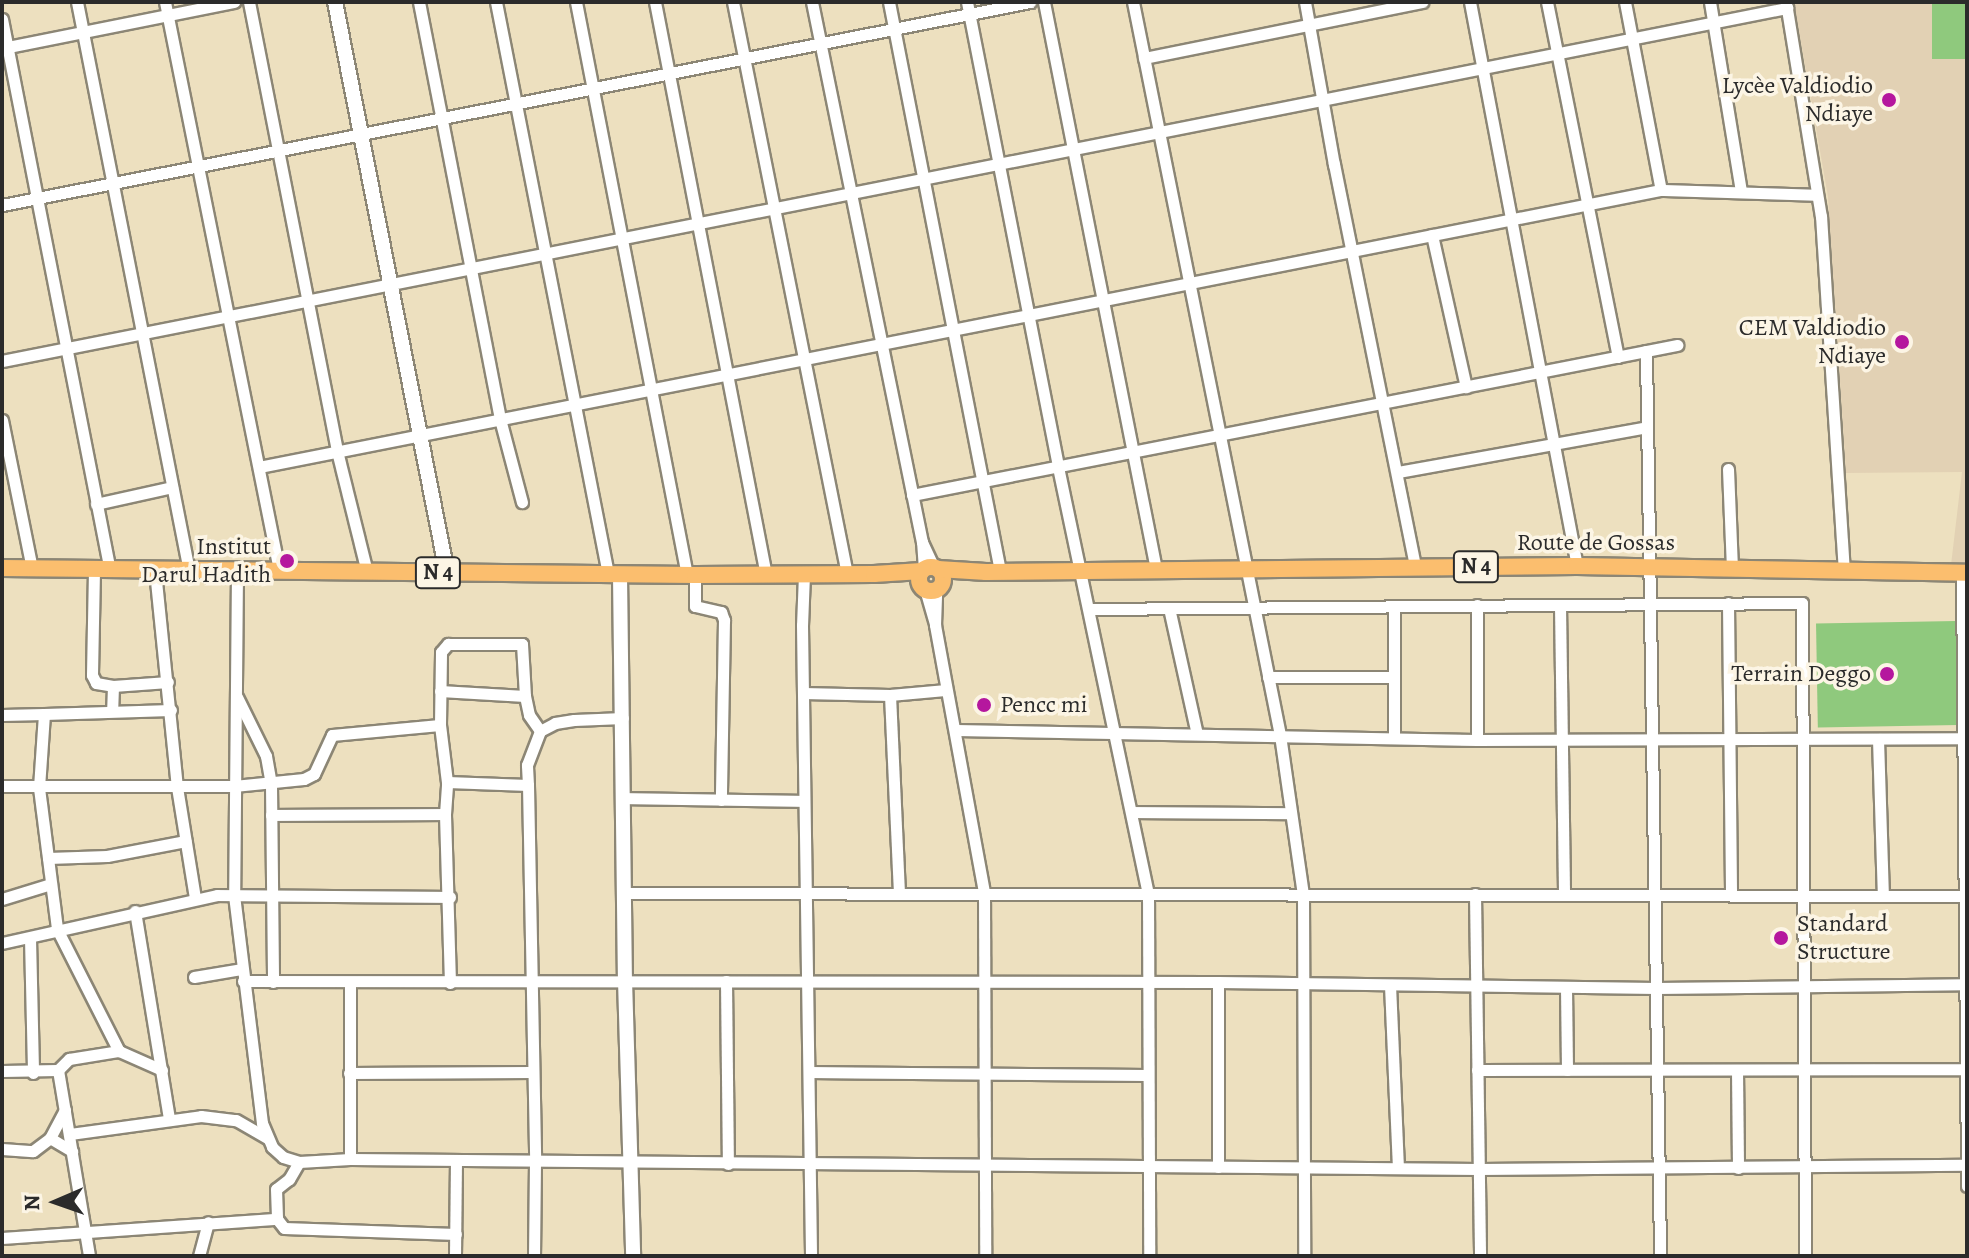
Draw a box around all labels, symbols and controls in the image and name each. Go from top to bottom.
place label: Lycèe Valdiodio Ndiaye [1722,72,1873,128]
marker: Lycèe Valdiodio Ndiaye [1880,91,1898,109]
place label: CEM Valdiodio Ndiaye [1739,314,1886,370]
marker: CEM Valdiodio Ndiaye [1893,333,1911,351]
street label: Route de Gossas [1517,529,1675,557]
place label: Institut Darul Hadith [141,533,271,589]
road number: N 4 [1452,549,1500,585]
marker: Institut Darul Hadith [278,552,296,570]
road number: N 4 [414,555,462,591]
place label: Terrain Deggo [1731,660,1871,688]
marker: Terrain Deggo [1878,665,1896,683]
place label: Pencc mi [1000,691,1088,719]
marker: Pencc mi [975,696,993,714]
place label: Standard Structure [1797,910,1891,966]
marker: Standard Structure [1772,929,1790,947]
north arrow [16,1162,96,1242]
text: N [17,1194,47,1211]

